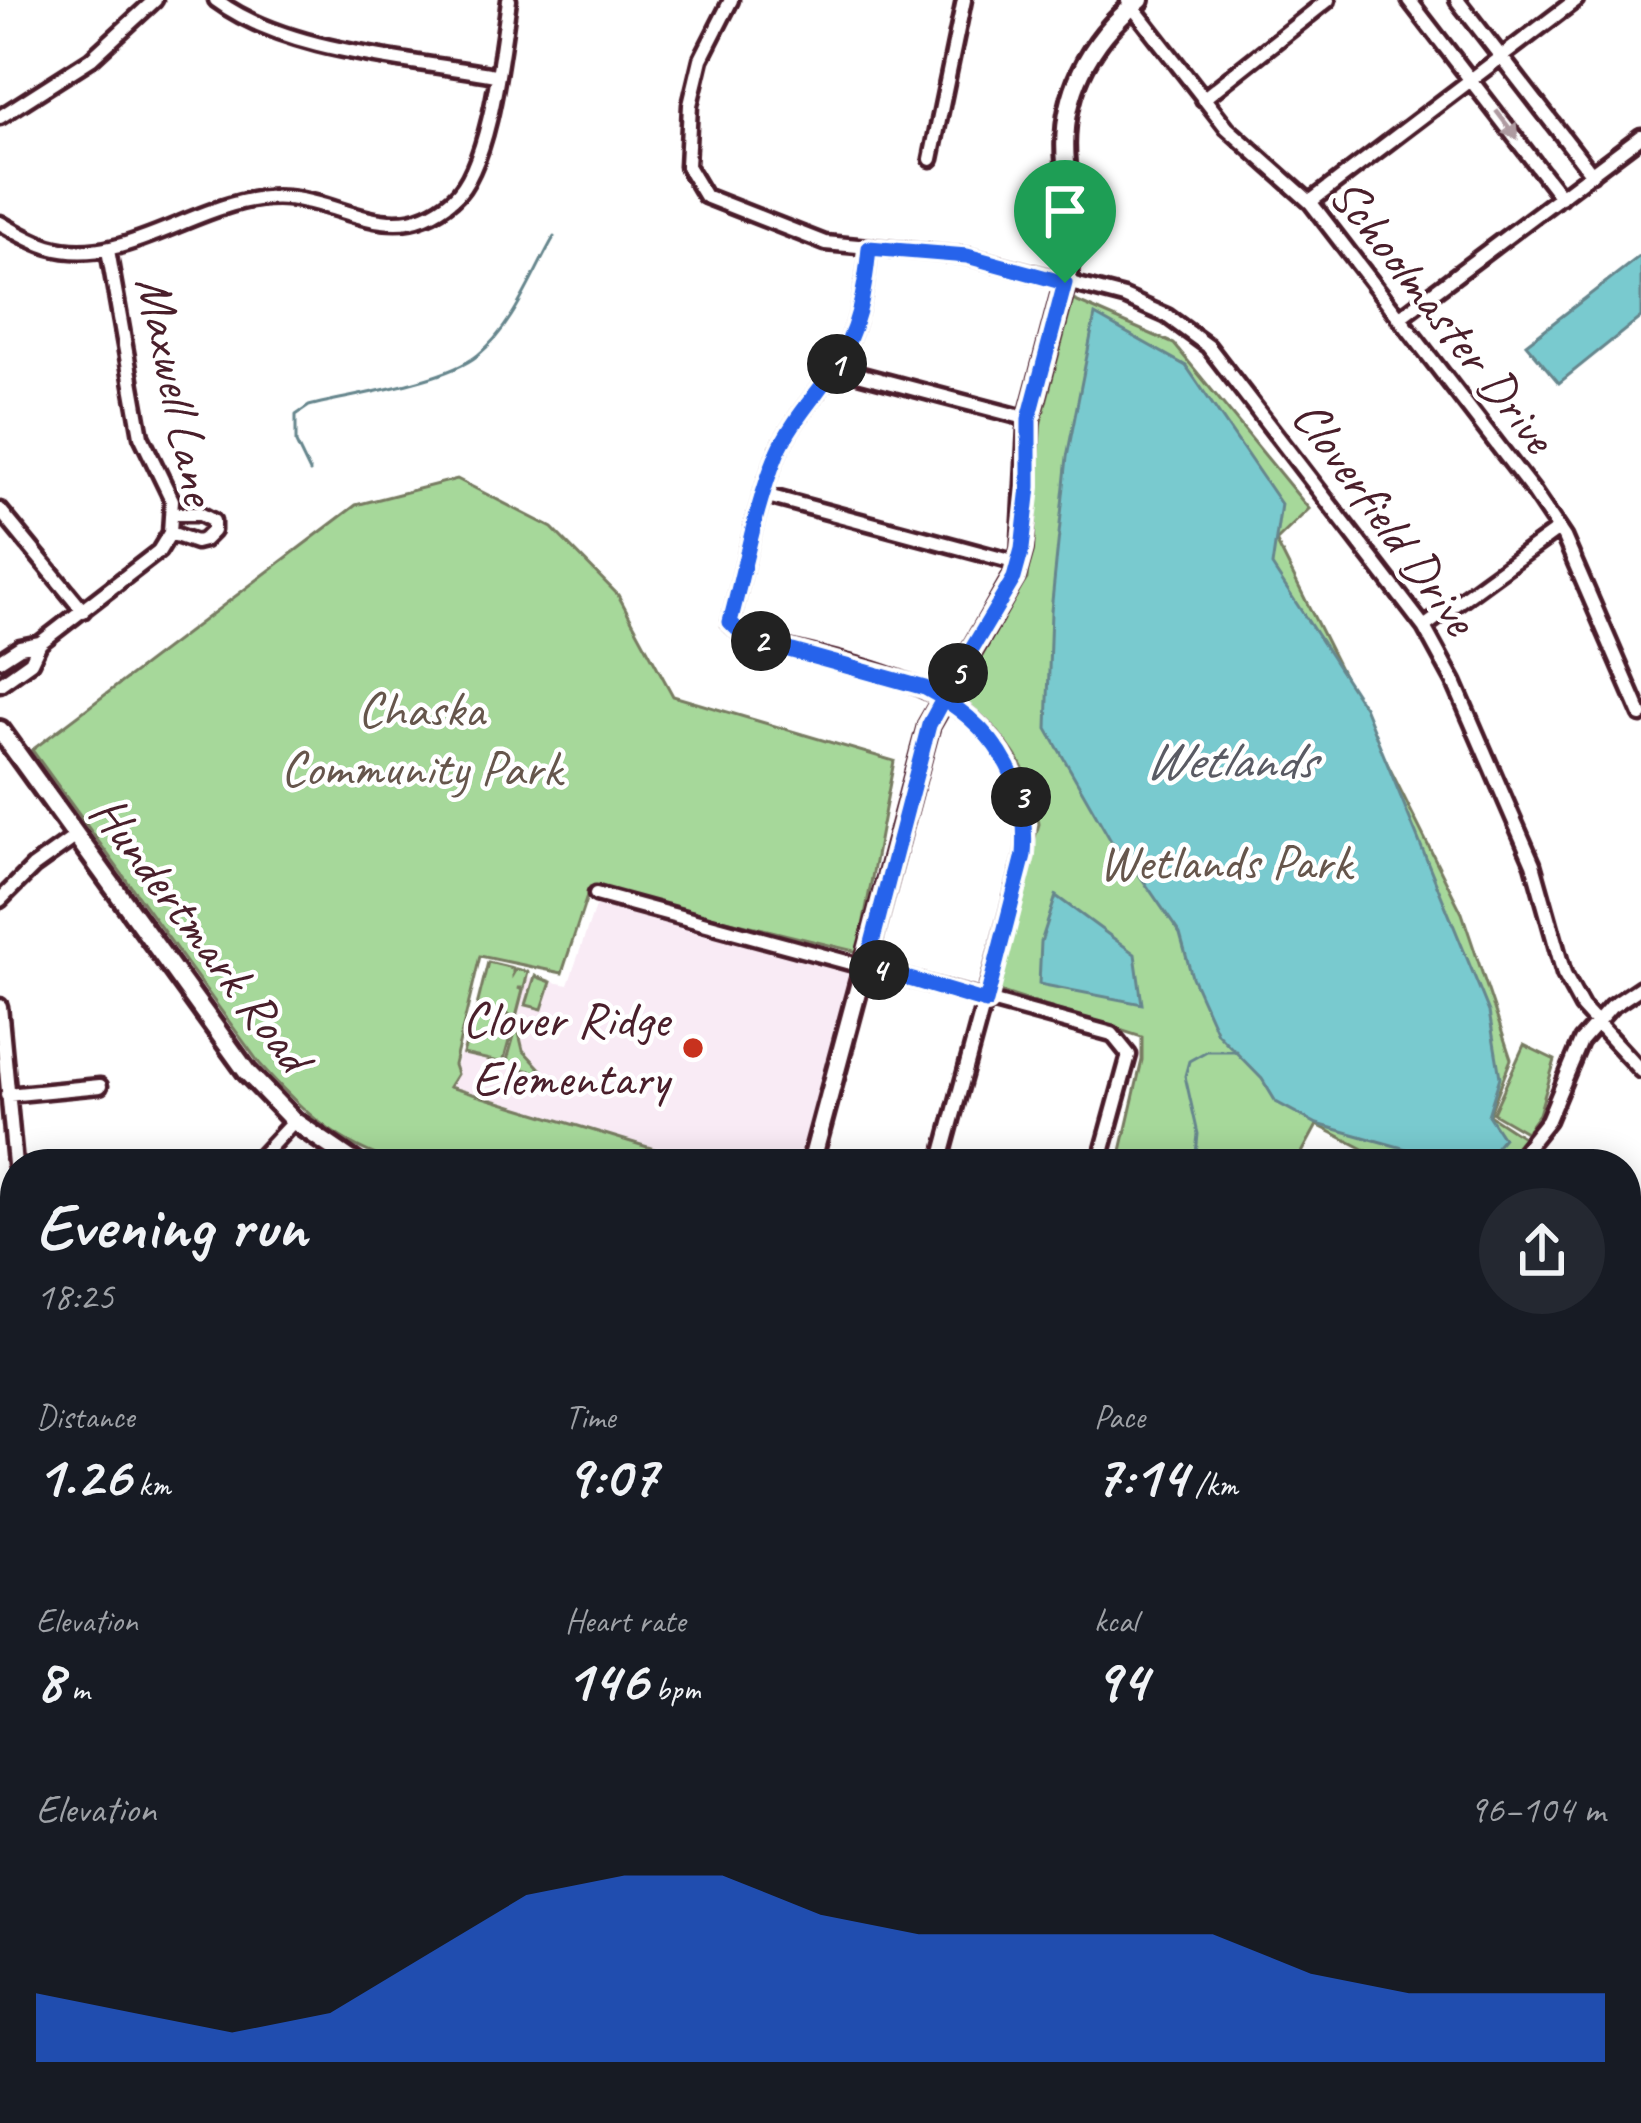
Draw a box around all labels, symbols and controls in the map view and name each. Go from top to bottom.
one-way arrow [1494,109,1518,141]
pin [1014,160,1116,283]
street label: Schoolmaster Drive [1316,165,1572,468]
icon: arrive [1032,178,1098,244]
street label: Maxwell Lane [122,270,233,513]
pin: 1 [807,334,867,394]
text: 1 [830,343,844,385]
street label: Cloverfield Drive [1278,387,1494,650]
pin: 2 [731,611,791,671]
text: 2 [754,620,768,662]
pin: 5 [928,643,988,703]
text: 5 [951,652,965,694]
park label: Chaska Community Park [281,677,565,800]
water label: Wetlands [1144,726,1322,794]
pin: 3 [991,767,1051,827]
text: 3 [1014,776,1028,818]
street label: Hundertmark Road [76,782,330,1090]
park label: Wetlands Park [1099,830,1354,894]
pin: 4 [849,940,909,1000]
text: 4 [872,949,886,991]
place label: Clover Ridge Elementary [462,987,674,1110]
marker: Clover Ridge Elementary [680,1035,706,1061]
text: Evening run [36,1185,306,1268]
button: share [1479,1188,1605,1314]
text: 18:25 [36,1272,114,1321]
text: Distance [36,1396,134,1438]
text: Time [565,1396,616,1438]
text: Pace [1094,1396,1145,1438]
text: 1.26 [36,1438,130,1514]
text: 9:07 [565,1438,657,1514]
text: 7:14 [1094,1438,1187,1514]
text: km [130,1464,170,1506]
text: /km [1187,1464,1238,1506]
text: Elevation [36,1600,138,1642]
text: Heart rate [565,1600,685,1642]
text: kcal [1094,1600,1138,1642]
text: 8 [36,1642,63,1718]
text: 146 [565,1642,647,1718]
text: 94 [1094,1642,1147,1718]
text: m [63,1668,89,1710]
text: bpm [647,1668,701,1710]
text: Elevation [36,1785,156,1834]
text: 96–104 m [1469,1785,1605,1834]

